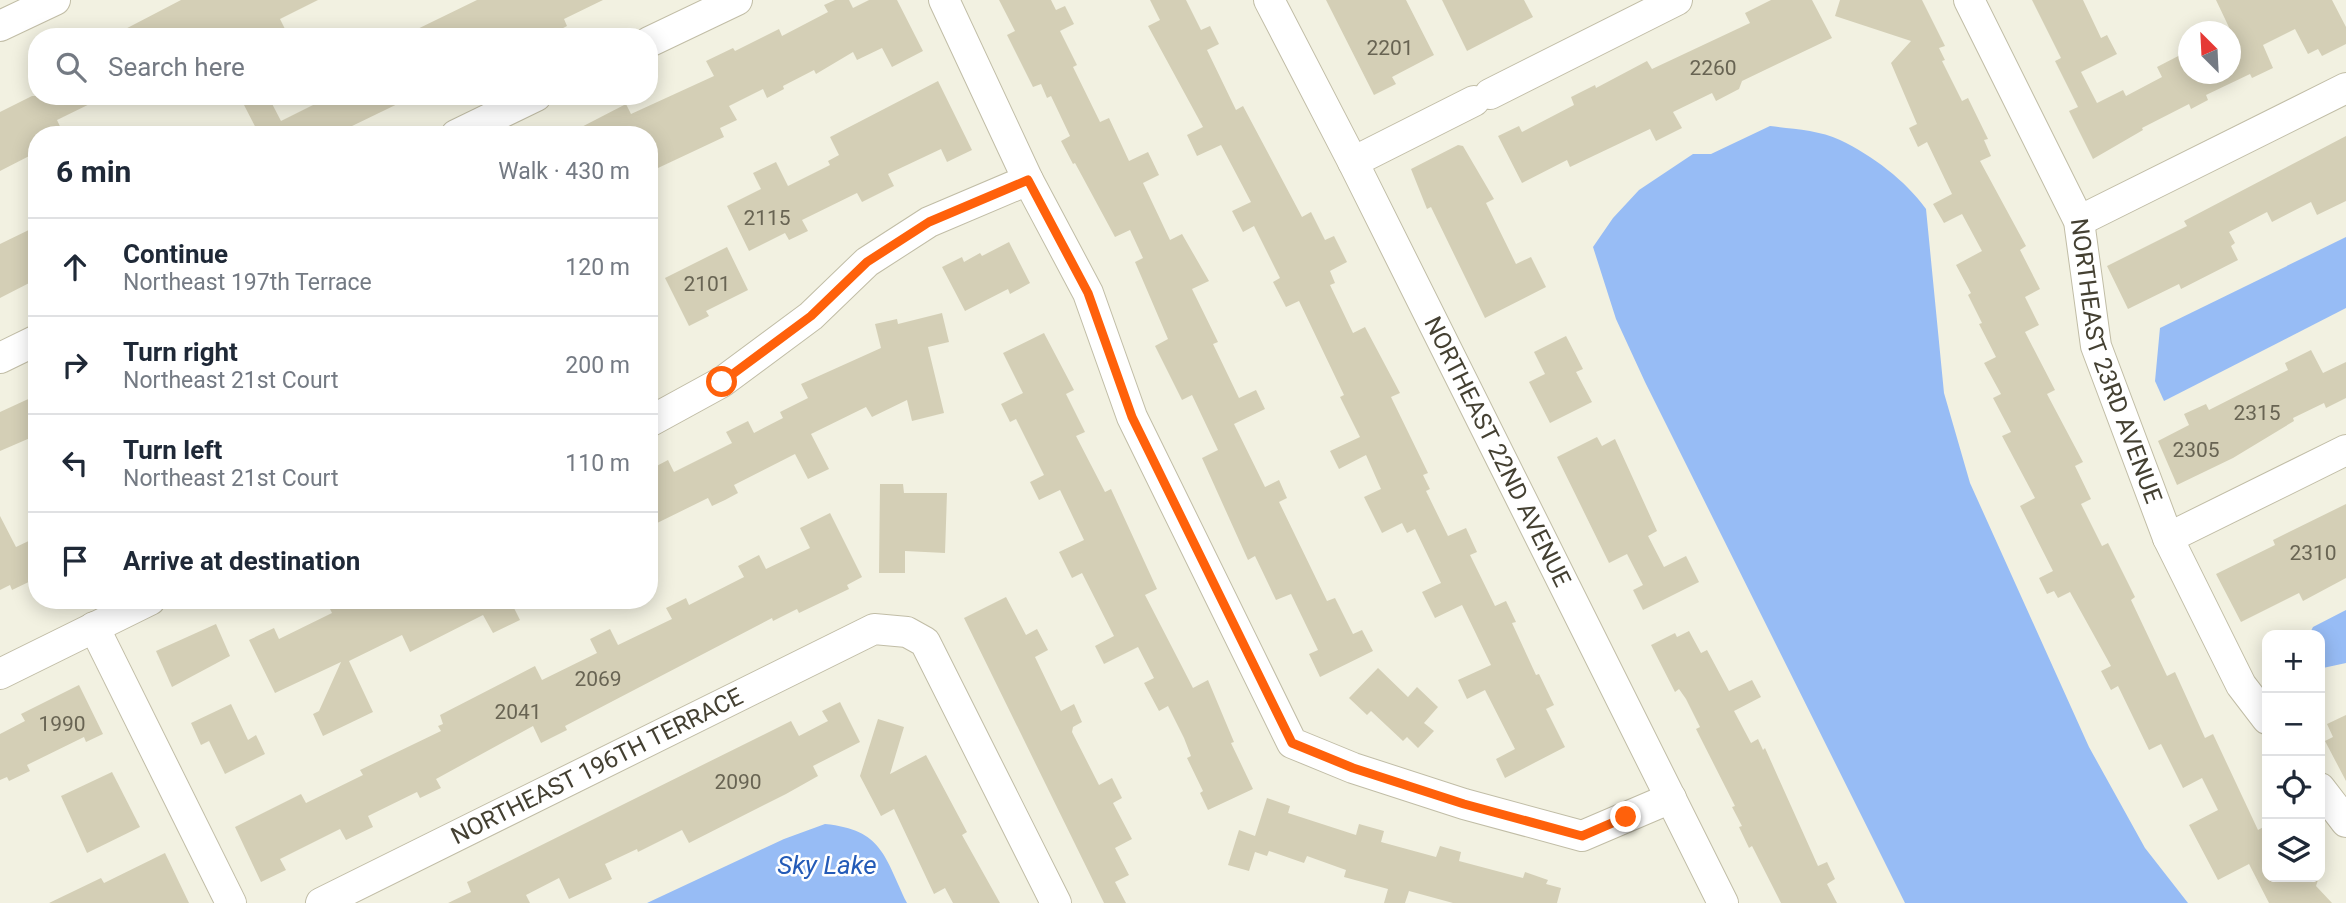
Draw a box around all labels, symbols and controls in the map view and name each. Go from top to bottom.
north arrow [2178,21,2241,84]
search box [28,28,658,105]
house number: 2201 [1366,36,1414,60]
icon: search [52,48,90,86]
text: Search here [108,52,245,82]
house number: 2260 [1689,56,1737,80]
text: 6 min [56,154,131,189]
text: Walk · 430 m [498,158,630,185]
house number: 2115 [743,206,791,230]
street label: NORTHEAST 23RD AVENUE [2065,216,2168,507]
text: Continue [123,239,228,269]
icon: ahead [56,248,94,286]
text: 120 m [565,254,630,281]
text: Northeast 197th Terrace [123,269,372,296]
house number: 2101 [683,272,731,296]
street label: NORTHEAST 22ND AVENUE [1418,312,1577,591]
text: Turn right [123,337,238,367]
icon: right [56,346,94,384]
text: 200 m [565,352,630,379]
route start [706,366,737,397]
text: Northeast 21st Court [123,367,338,394]
house number: 2315 [2233,401,2281,425]
text: Turn left [123,435,222,465]
house number: 2305 [2172,438,2220,462]
icon: left [56,444,94,482]
text: 110 m [565,450,630,477]
text: Northeast 21st Court [123,465,338,492]
house number: 2310 [2289,541,2337,565]
icon: arrive [56,542,94,580]
text: Arrive at destination [123,546,360,576]
map controls [2262,630,2325,882]
button: + [2262,630,2325,693]
house number: 2069 [574,667,622,691]
street label: NORTHEAST 196TH TERRACE [446,682,748,850]
button: − [2262,693,2325,756]
house number: 2041 [494,700,542,724]
house number: 1990 [38,712,86,736]
button: locate [2262,756,2325,819]
house number: 2090 [714,770,762,794]
route end [1610,801,1641,832]
button: layers [2262,819,2325,882]
water label: Sky Lake [777,850,877,880]

